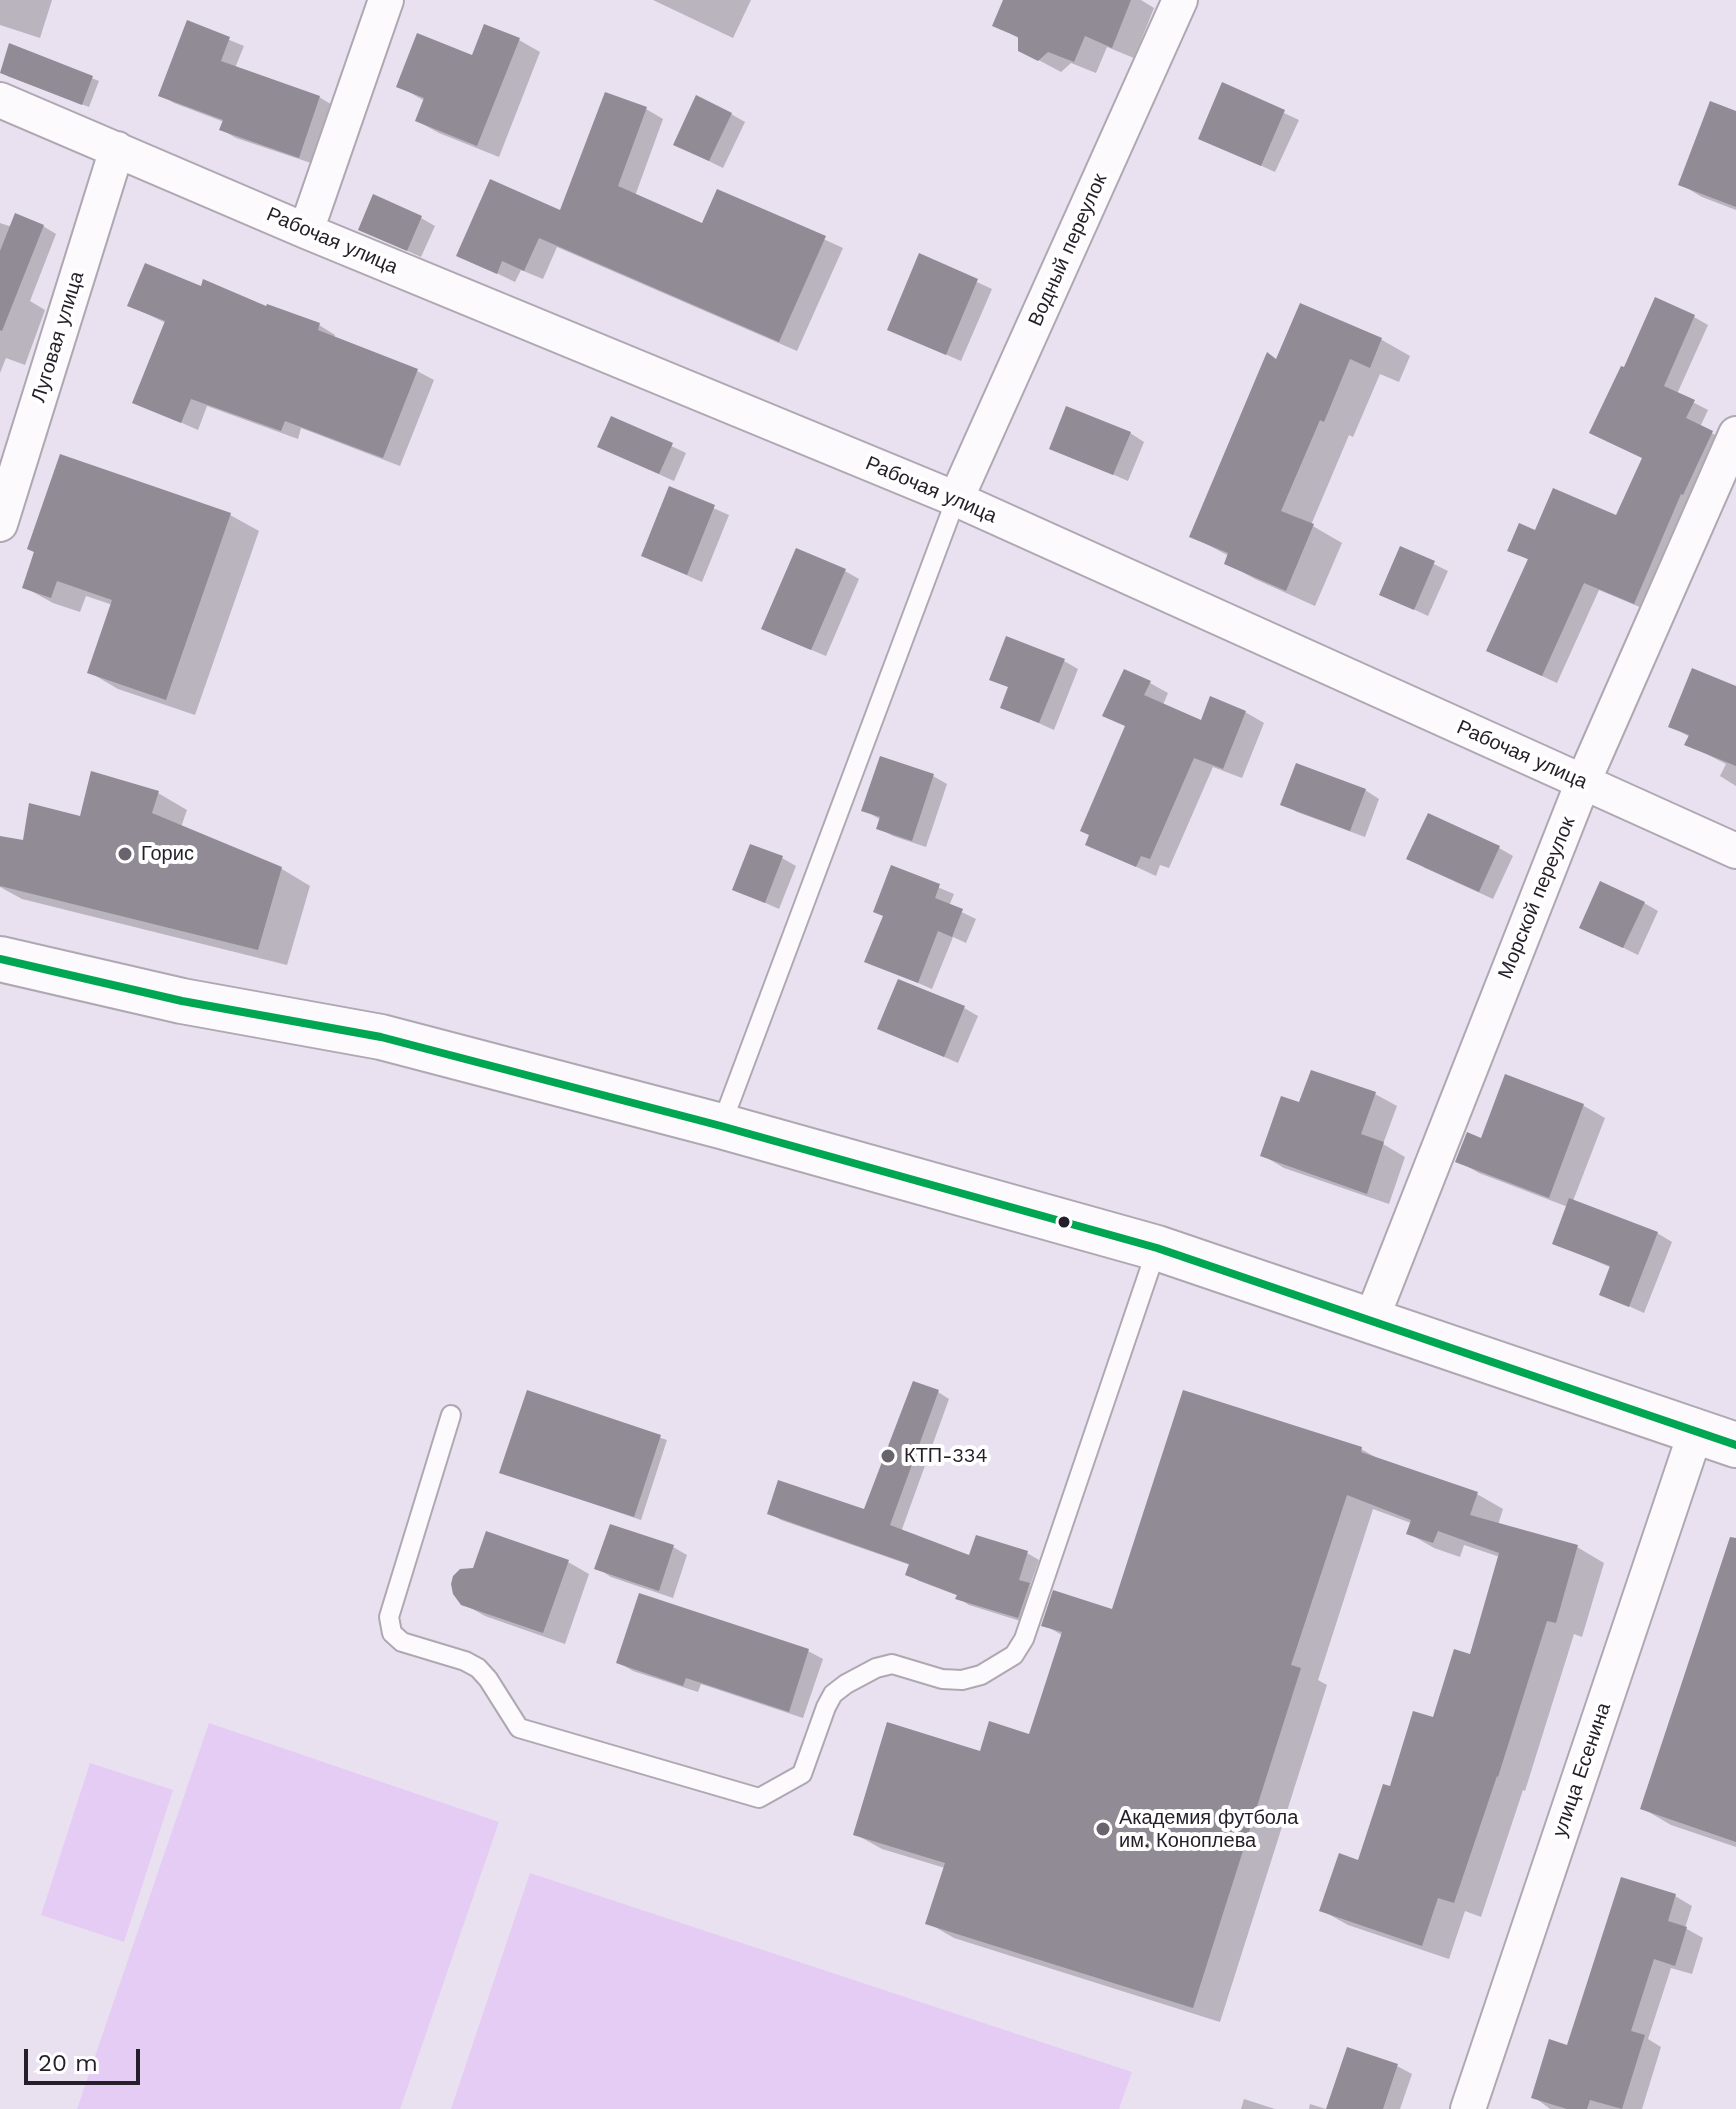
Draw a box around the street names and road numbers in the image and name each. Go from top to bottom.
street label: Водный переулок [1024,170,1112,330]
street label: Рабочая улица [263,203,401,279]
street label: Луговая улица [27,269,89,405]
street label: Рабочая улица [862,452,1000,528]
street label: Рабочая улица [1453,716,1591,794]
street label: Морской переулок [1494,814,1580,982]
street label: улица Есенина [1548,1700,1616,1840]

